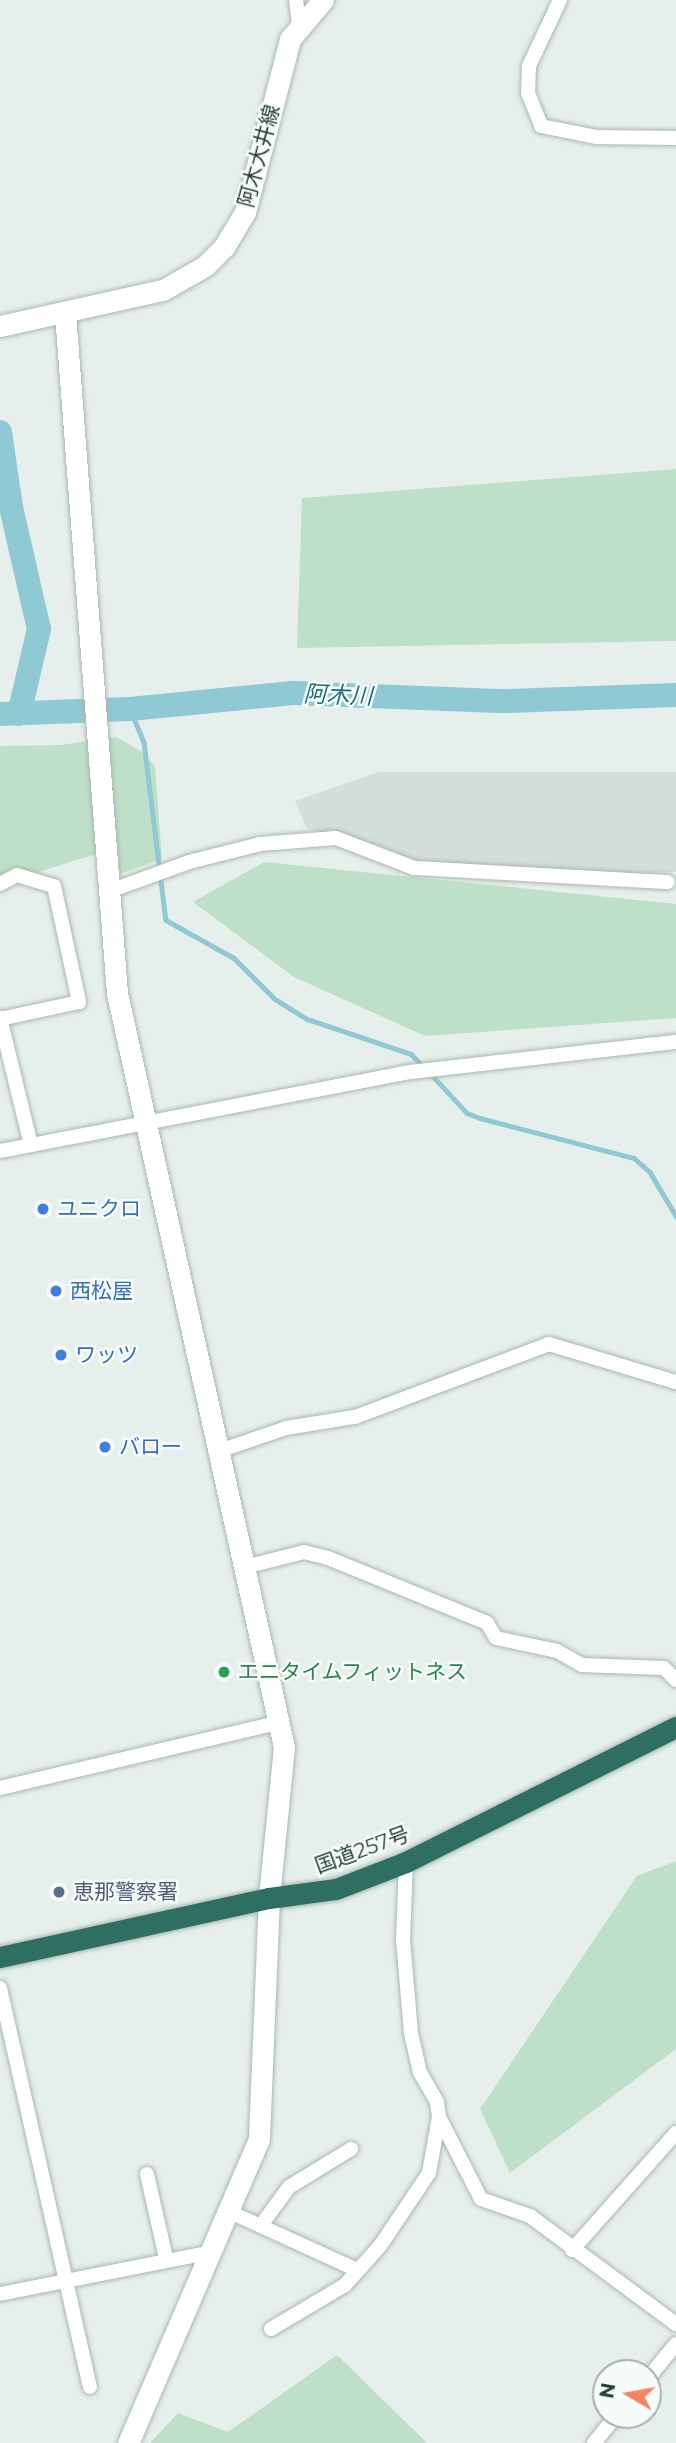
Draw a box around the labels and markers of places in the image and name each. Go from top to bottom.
place label: ユニクロ [57,1196,141,1222]
marker: ユニクロ [35,1201,51,1217]
place label: 西松屋 [70,1278,133,1304]
marker: 西松屋 [48,1283,64,1299]
place label: ワッツ [75,1342,138,1368]
marker: ワッツ [53,1347,69,1363]
place label: バロー [119,1434,182,1460]
marker: バロー [97,1439,113,1455]
place label: エニタイムフィットネス [238,1659,469,1685]
marker: エニタイムフィットネス [216,1664,232,1680]
place label: 恵那警察署 [73,1879,178,1905]
marker: 恵那警察署 [51,1884,67,1900]

